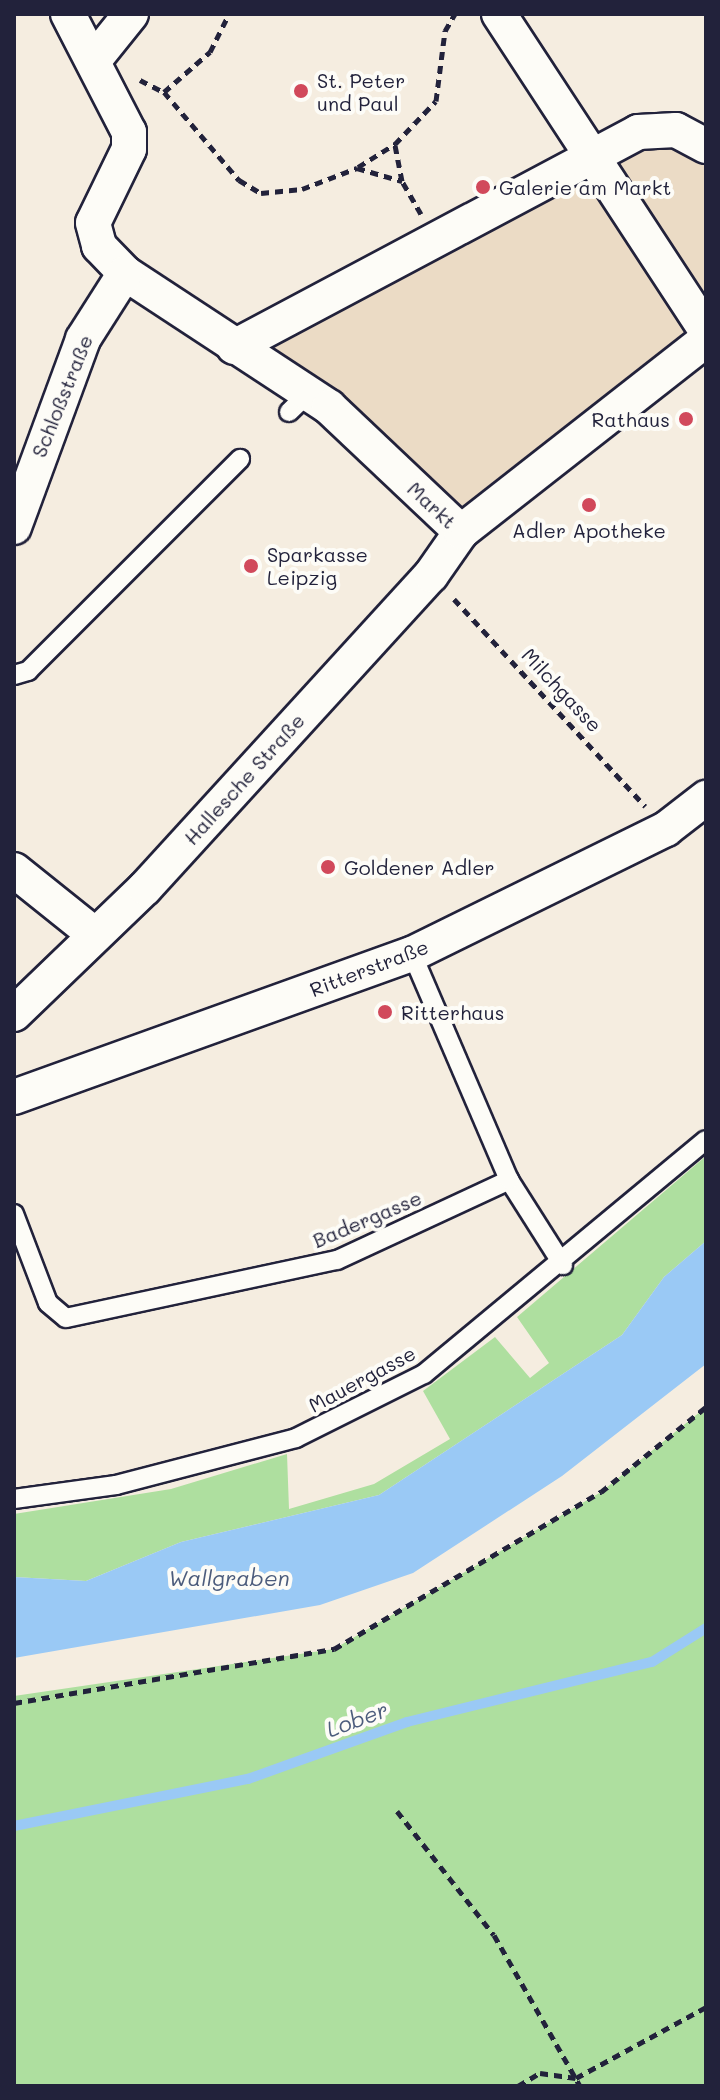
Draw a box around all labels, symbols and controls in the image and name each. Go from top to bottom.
place label: St. Peter und Paul [317,68,405,115]
marker: St. Peter und Paul [292,82,310,100]
place label: Galerie am Markt [499,175,671,199]
marker: Galerie am Markt [474,178,492,196]
street label: Schloßstraße [27,331,97,461]
place label: Rathaus [592,407,670,431]
marker: Rathaus [677,410,695,428]
street label: Markt [403,476,461,534]
marker: Adler Apotheke [580,496,598,514]
place label: Adler Apotheke [512,518,666,542]
place label: Sparkasse Leipzig [267,542,368,589]
marker: Sparkasse Leipzig [242,557,260,575]
street label: Milchgasse [517,643,607,737]
street label: Hallesche Straße [179,708,309,850]
place label: Goldener Adler [344,855,495,879]
marker: Goldener Adler [319,858,337,876]
street label: Ritterstraße [306,934,432,1002]
place label: Ritterhaus [401,1000,504,1024]
marker: Ritterhaus [376,1003,394,1021]
street label: Badergasse [309,1185,425,1253]
street label: Mauergasse [304,1341,420,1417]
water label: Wallgraben [168,1565,290,1591]
water label: Lober [323,1696,391,1742]

